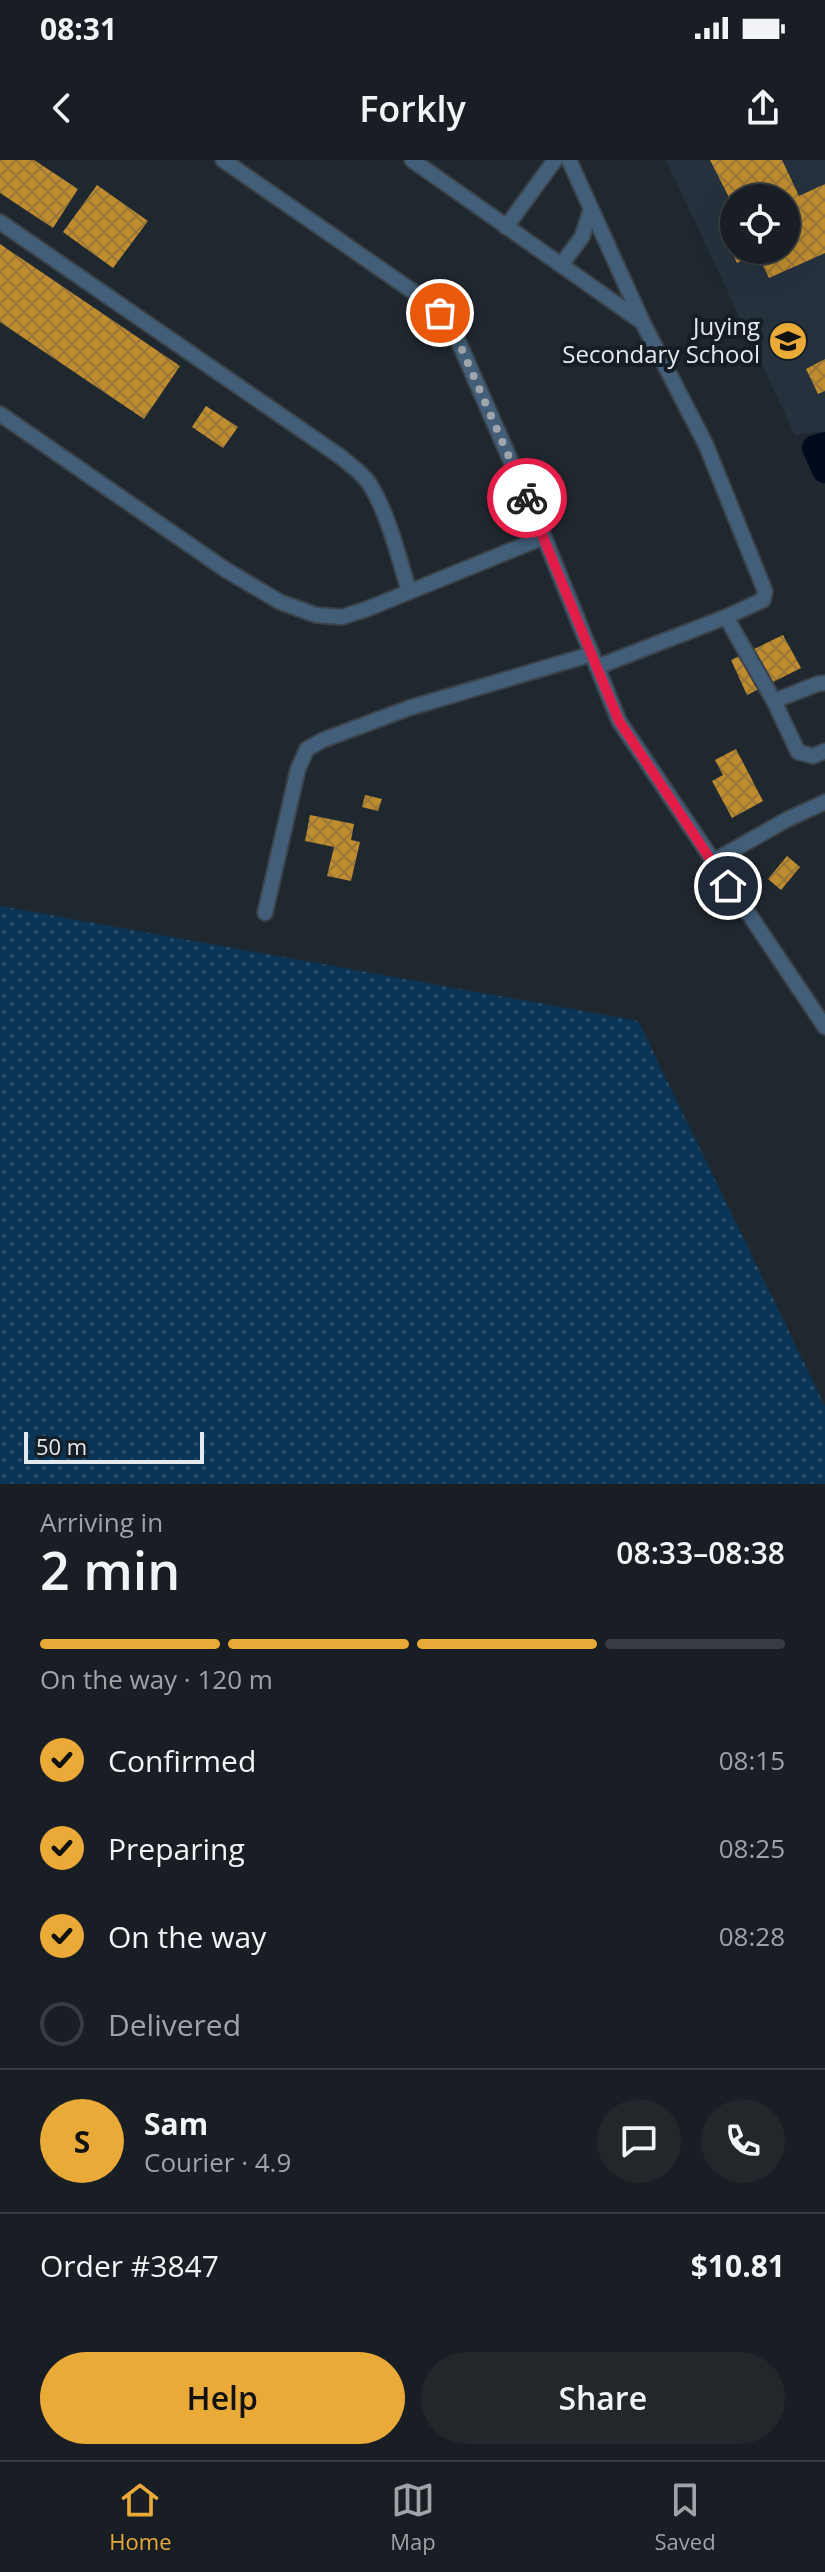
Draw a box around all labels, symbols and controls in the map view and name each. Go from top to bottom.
text: 08:31 [40,8,117,49]
text: Forkly [359,84,466,133]
icon: back [40,86,84,130]
icon: share [741,86,785,130]
map controls [720,184,800,264]
button: locate [720,184,800,264]
pin [406,279,474,347]
icon: bag [418,291,462,335]
place label: Juying Secondary School [562,309,760,370]
school or university icon: Juying Secondary School [767,320,809,362]
courier [487,458,567,538]
icon: bike [505,476,549,520]
pin [694,852,762,920]
icon: home [706,864,750,908]
scale bar [24,1428,204,1464]
text: 50 m [36,1431,87,1461]
text: Arriving in [40,1504,163,1540]
text: 08:33–08:38 [616,1532,785,1573]
text: 2 min [40,1534,180,1605]
text: On the way · 120 m [40,1661,273,1697]
icon: check [40,1738,84,1782]
text: Confirmed [108,1740,256,1781]
text: 08:15 [719,1742,785,1778]
icon: check [40,1826,84,1870]
text: Preparing [108,1828,245,1869]
text: 08:25 [719,1830,785,1866]
icon: check [40,1914,84,1958]
text: On the way [108,1916,266,1957]
text: 08:28 [719,1918,785,1954]
text: Delivered [108,2004,241,2045]
button: chat [597,2099,681,2183]
button: phone [701,2099,785,2183]
text: Sam [144,2103,208,2144]
text: S [74,2121,90,2162]
text: Courier · 4.9 [144,2144,291,2180]
text: Order #3847 [40,2245,219,2286]
text: $10.81 [691,2245,785,2286]
button: Help [40,2352,405,2444]
button: Share [421,2352,785,2444]
tab: Home [109,2478,172,2556]
tab: Map [390,2478,436,2556]
tab: Saved [655,2478,716,2556]

